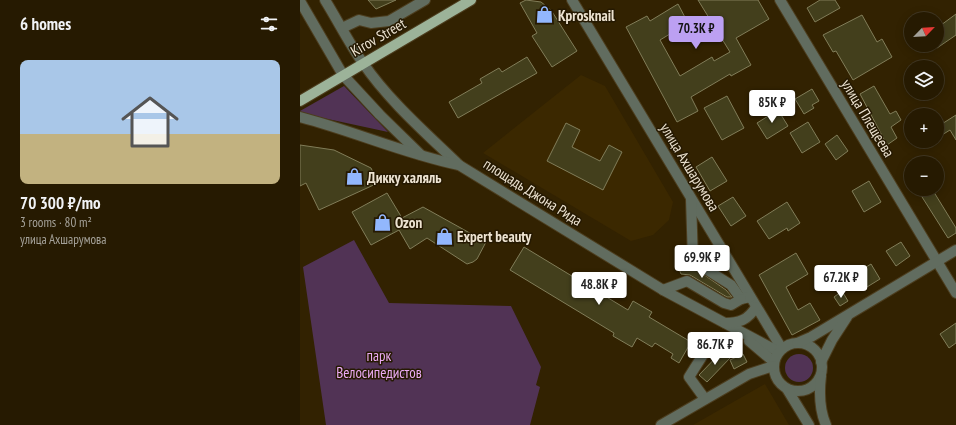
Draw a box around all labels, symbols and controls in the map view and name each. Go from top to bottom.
shop icon: Kprosknail [535,5,555,25]
place label: Kprosknail [558,6,615,25]
north arrow [904,12,944,52]
map controls [904,12,944,196]
text: 6 homes [20,13,71,35]
icon: filters [258,13,280,35]
street label: Kirov Street [347,14,409,60]
pin: 70.3K ₽ [659,16,733,50]
text: 70.3K ₽ [678,20,714,37]
button: layers [904,60,944,100]
street label: улица Плещеева [837,76,899,160]
icon: home [114,86,186,158]
pin: 85K ₽ [744,90,800,124]
text: 85K ₽ [758,94,786,111]
button: + [904,108,944,148]
street label: улица Ахшарумова [656,119,724,215]
street label: площадь Джона Рида [480,154,586,230]
button: − [904,156,944,196]
shop icon: Дикку халяль [344,167,364,187]
place label: Дикку халяль [367,168,441,187]
text: 70 300 ₽/mo [20,192,101,214]
shop icon: Ozon [372,212,392,232]
place label: Ozon [395,213,422,232]
text: 3 rooms · 80 m² [20,214,92,231]
shop icon: Expert beauty [434,226,454,246]
place label: Expert beauty [457,227,532,246]
text: улица Ахшарумова [20,231,107,248]
pin: 69.9K ₽ [665,245,739,279]
text: 69.9K ₽ [684,249,720,266]
pin: 67.2K ₽ [804,265,878,299]
text: 67.2K ₽ [823,269,859,286]
pin: 48.8K ₽ [562,272,636,306]
text: 48.8K ₽ [581,276,617,293]
pin: 86.7K ₽ [678,332,752,366]
text: 86.7K ₽ [697,336,733,353]
park label: парк Велосипедистов [336,346,422,382]

